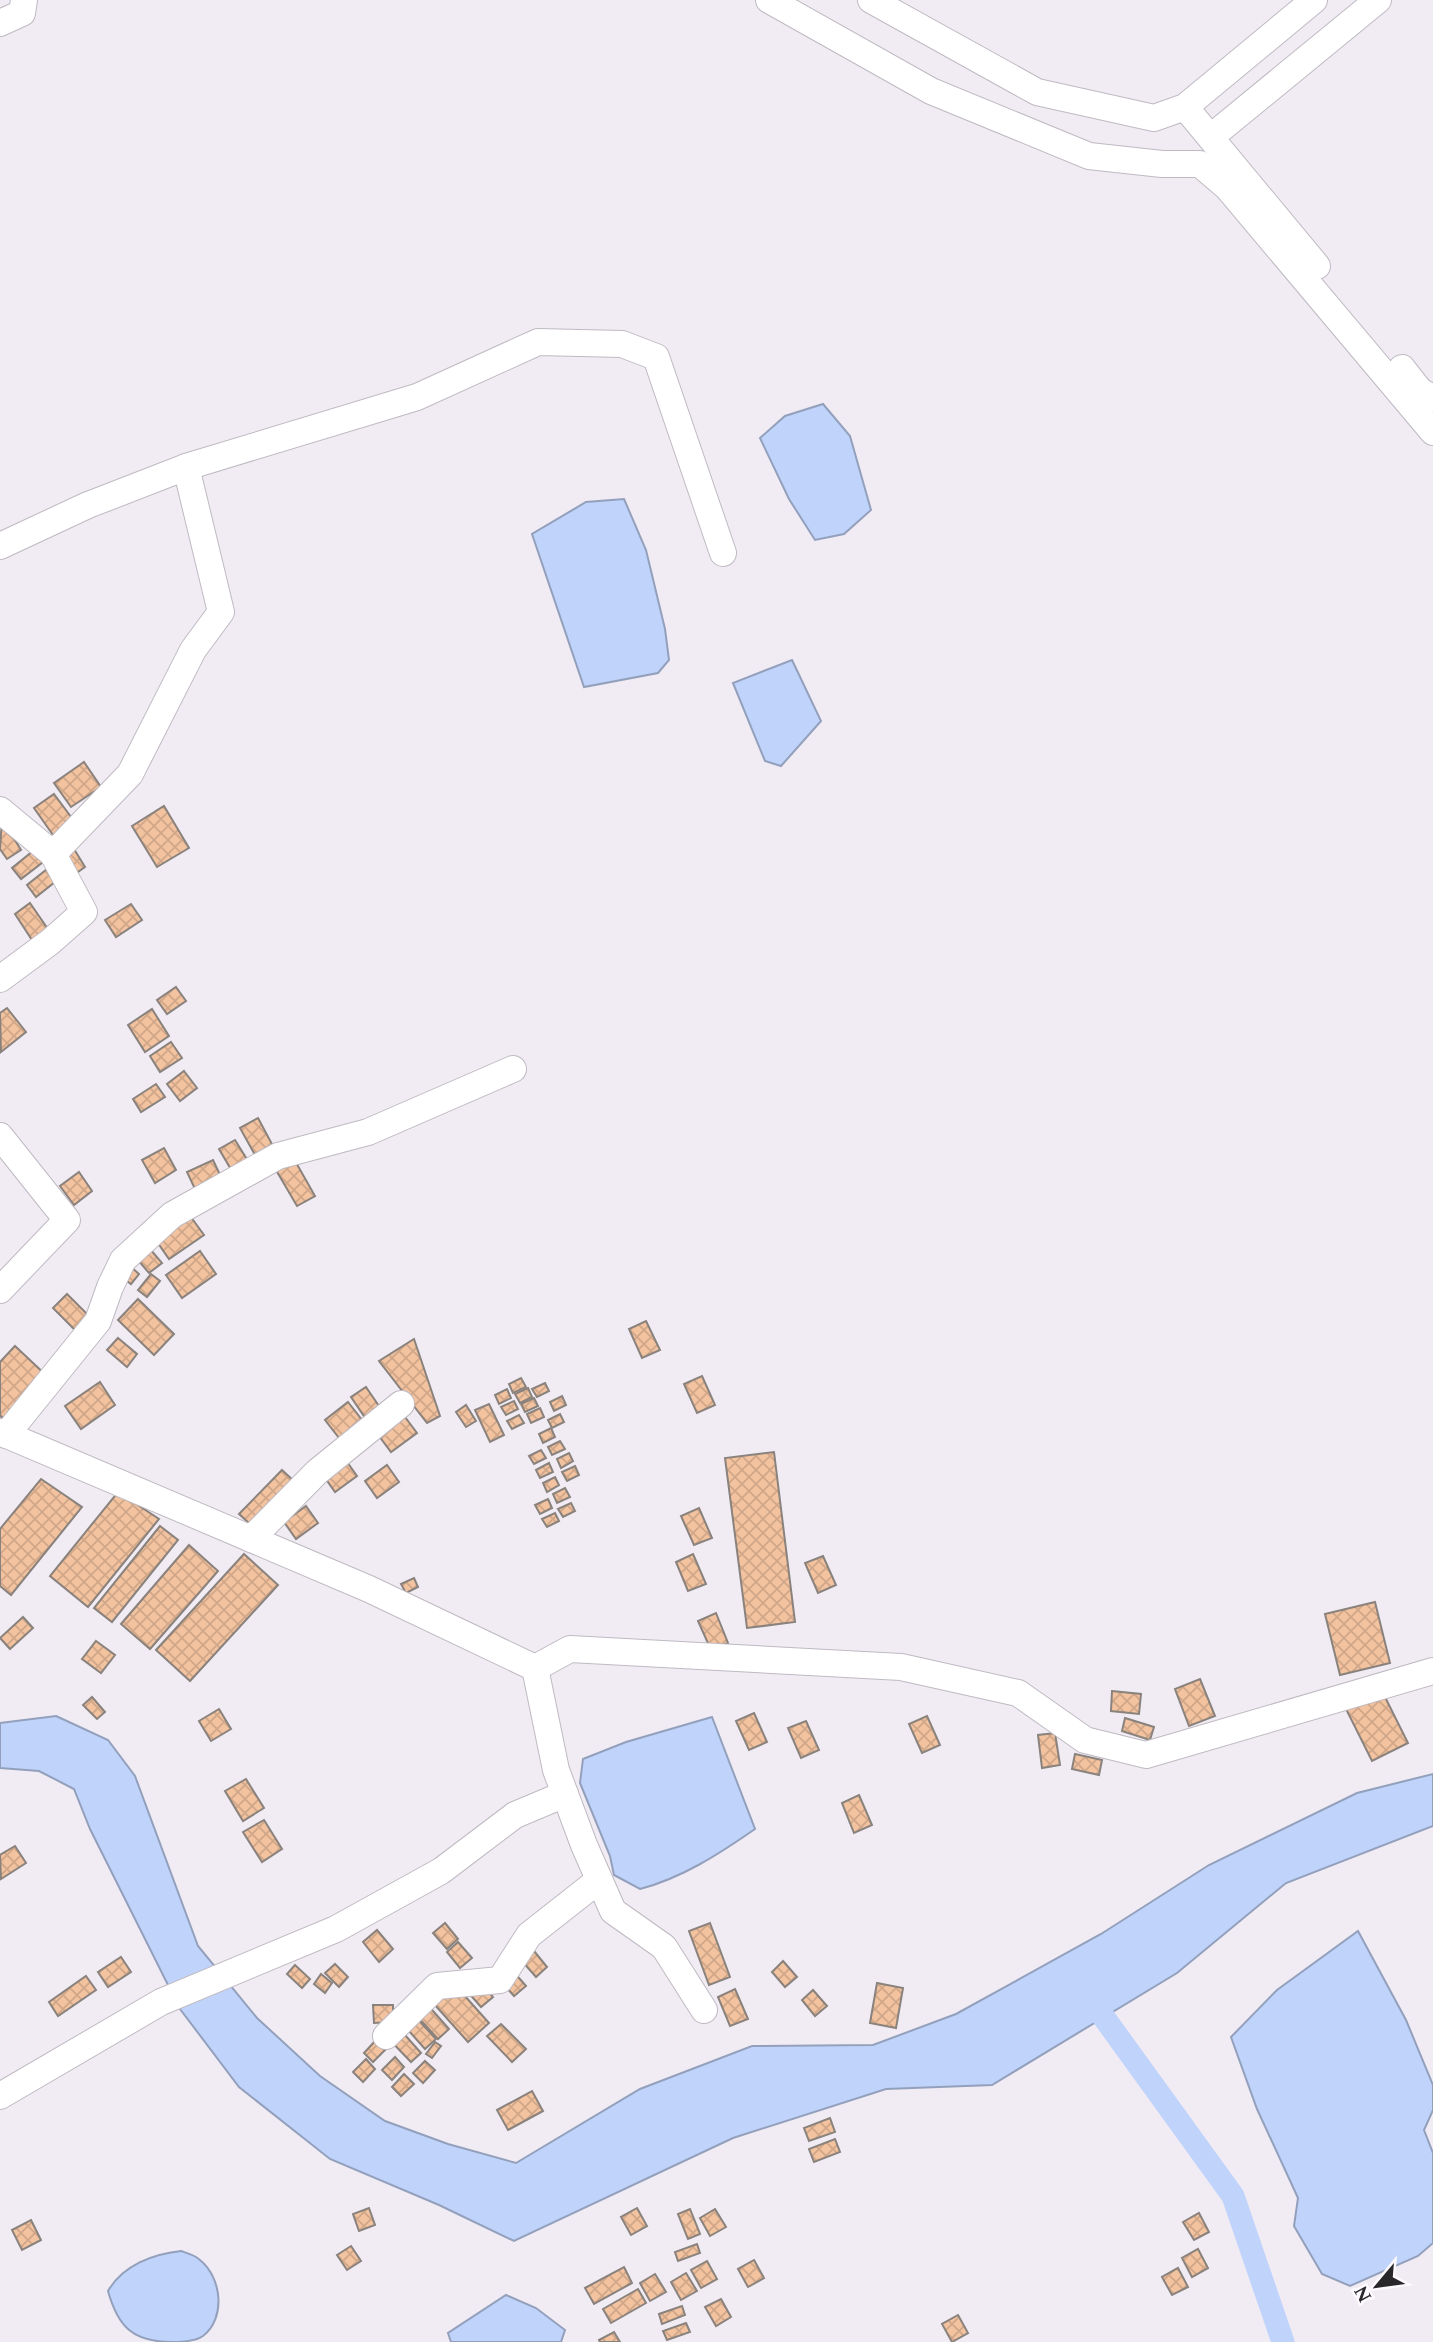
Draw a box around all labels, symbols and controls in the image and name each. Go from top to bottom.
north arrow [1342,2251,1412,2321]
text: N [1347,2280,1380,2307]

